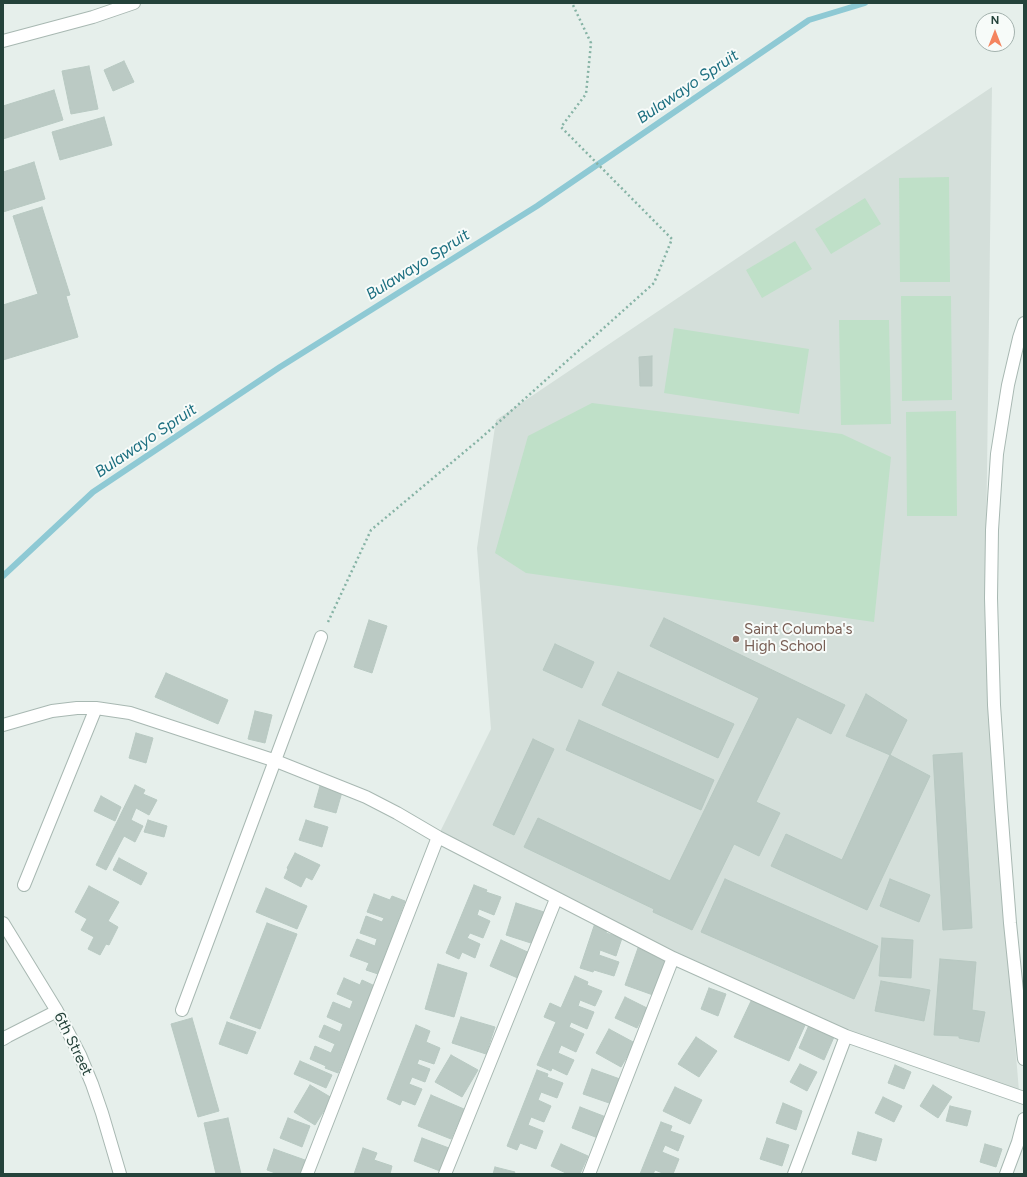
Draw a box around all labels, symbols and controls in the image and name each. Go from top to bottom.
north arrow [975,12,1015,52]
text: N [991,14,999,27]
water label: Bulawayo Spruit [634,46,742,128]
water label: Bulawayo Spruit [363,225,473,305]
water label: Bulawayo Spruit [92,400,200,482]
place label: Saint Columba's High School [744,621,852,656]
marker: Saint Columba's High School [731,634,741,644]
street label: 6th Street [50,1009,96,1079]

